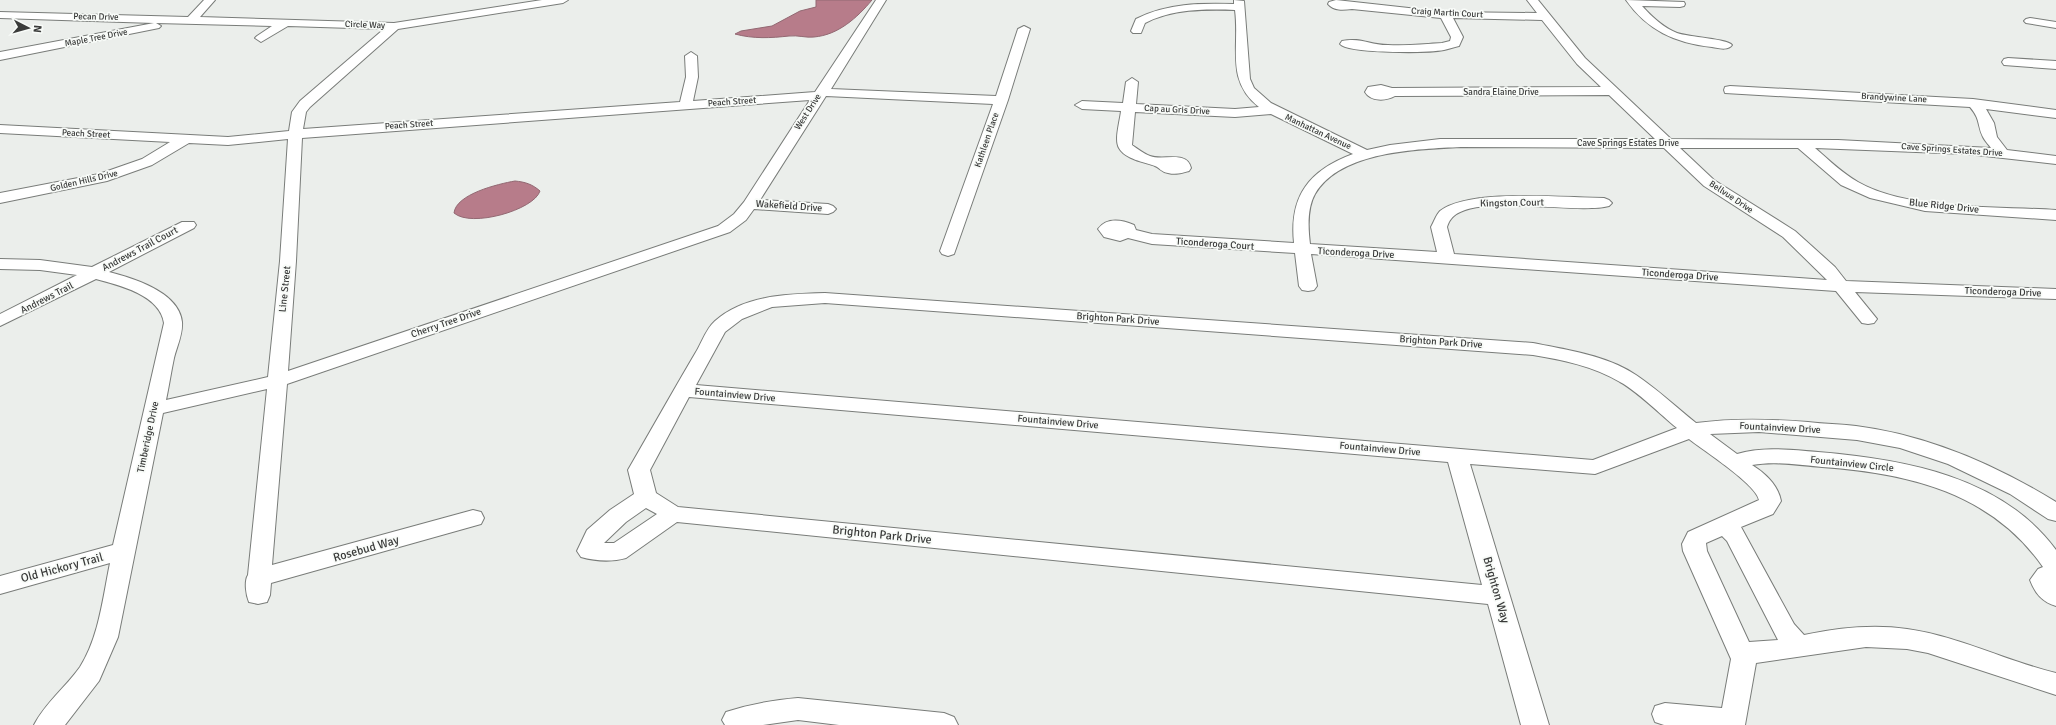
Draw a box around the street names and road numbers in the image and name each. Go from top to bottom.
street label: Craig Martin Court [1411,6,1483,20]
street label: Pecan Drive [73,11,119,23]
street label: Circle Way [345,19,386,31]
street label: Maple Tree Drive [64,26,129,49]
street label: Sandra Elaine Drive [1463,87,1539,98]
street label: West Drive [792,91,824,132]
street label: Brandywine Lane [1861,91,1928,105]
street label: Peach Street [707,95,757,109]
street label: Cap au Gris Drive [1144,103,1211,117]
street label: Kathleen Place [972,111,1002,169]
street label: Manhattan Avenue [1283,112,1353,152]
street label: Peach Street [384,118,434,132]
street label: Peach Street [62,127,110,141]
street label: Cave Springs Estates Drive [1577,138,1679,149]
street label: Cave Springs Estates Drive [1901,141,2004,159]
street label: Golden Hills Drive [49,168,119,194]
street label: Bellvue Drive [1707,178,1755,216]
street label: Kingston Court [1480,196,1545,210]
street label: Blue Ridge Drive [1908,196,1980,216]
street label: Wakefield Drive [755,198,823,214]
street label: Andrews Trail Court [100,224,180,274]
street label: Ticonderoga Court [1175,235,1255,253]
street label: Ticonderoga Drive [1317,245,1395,261]
street label: Line Street [277,265,293,313]
street label: Ticonderoga Drive [1641,266,1719,284]
street label: Andrews Trail [19,280,76,316]
street label: Ticonderoga Drive [1964,285,2042,299]
street label: Cherry Tree Drive [409,305,483,341]
street label: Brighton Park Drive [1076,310,1160,328]
street label: Brighton Park Drive [1399,333,1483,351]
street label: Fountainview Drive [694,385,776,405]
street label: Timberidge Drive [135,400,161,474]
street label: Fountainview Drive [1017,412,1099,432]
street label: Fountainview Drive [1739,420,1821,436]
street label: Fountainview Drive [1339,439,1421,459]
street label: Fountainview Circle [1810,454,1894,474]
street label: Brighton Park Drive [832,522,932,548]
street label: Rosebud Way [331,532,401,566]
street label: Old Hickory Trail [19,550,105,586]
street label: Brighton Way [1479,555,1513,625]

